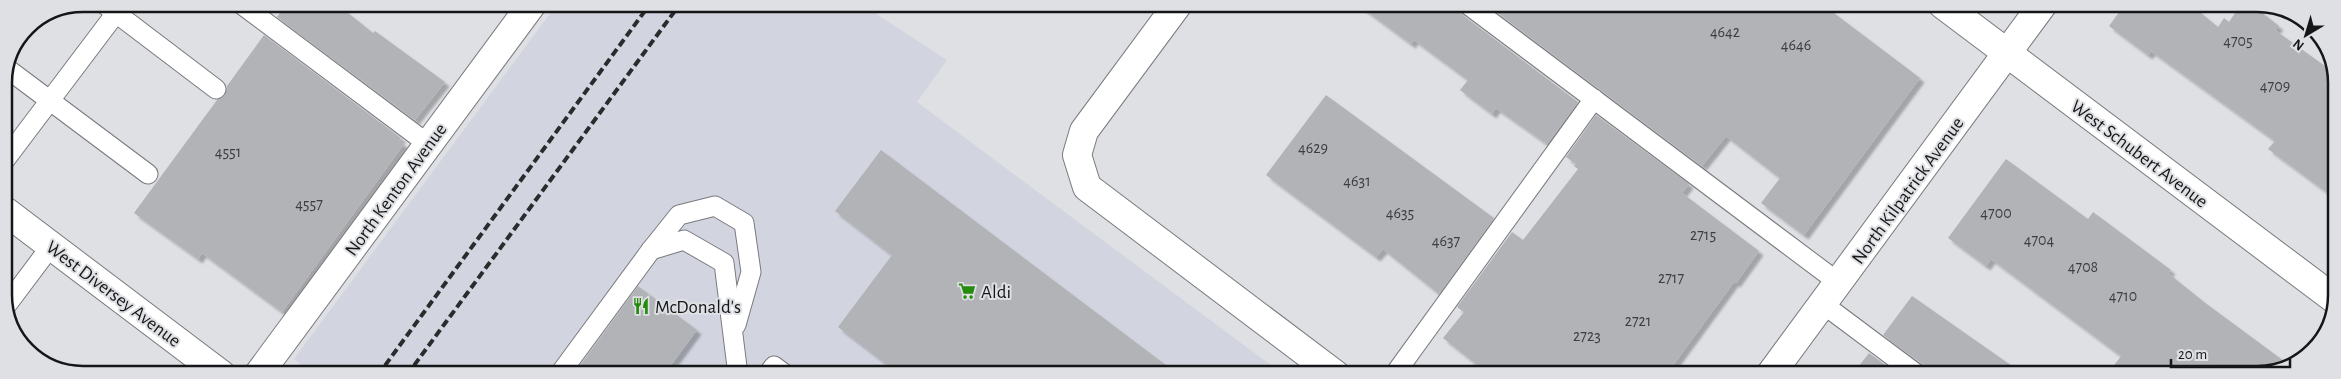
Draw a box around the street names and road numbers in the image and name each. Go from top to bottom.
street label: West Schubert Avenue [2067,97,2211,212]
street label: North Kilpatrick Avenue [1849,114,1968,268]
street label: North Kenton Avenue [342,120,451,260]
street label: West Diversey Avenue [42,238,184,351]

